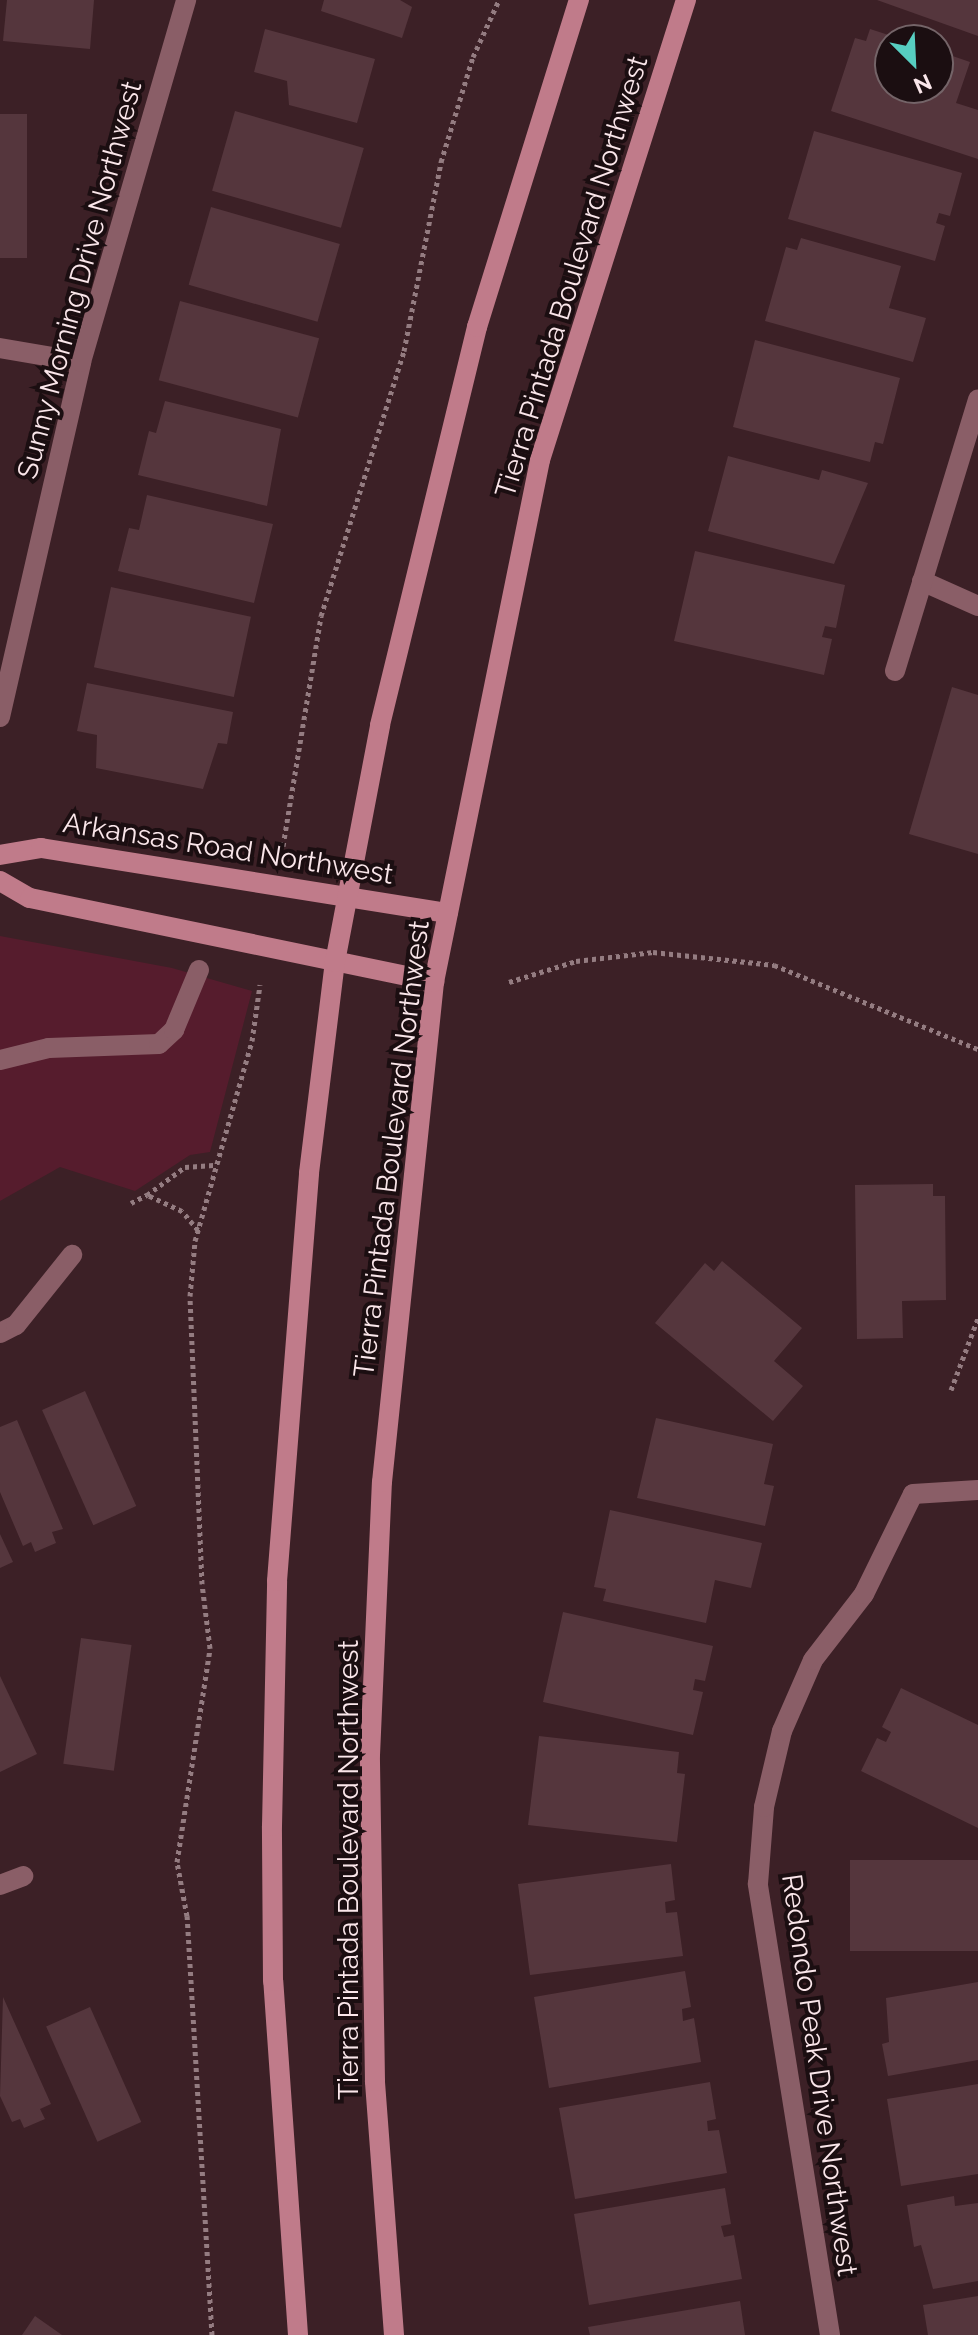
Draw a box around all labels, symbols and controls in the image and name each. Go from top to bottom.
north arrow [874,24,954,104]
street label: Tierra Pintada Boulevard Northwest [489,52,655,502]
text: N [910,69,936,99]
street label: Sunny Morning Drive Northwest [11,77,149,483]
street label: Arkansas Road Northwest [61,806,395,892]
street label: Tierra Pintada Boulevard Northwest [347,919,437,1379]
street label: Tierra Pintada Boulevard Northwest [332,1640,366,2100]
street label: Redondo Peak Drive Northwest [774,1872,864,2278]

